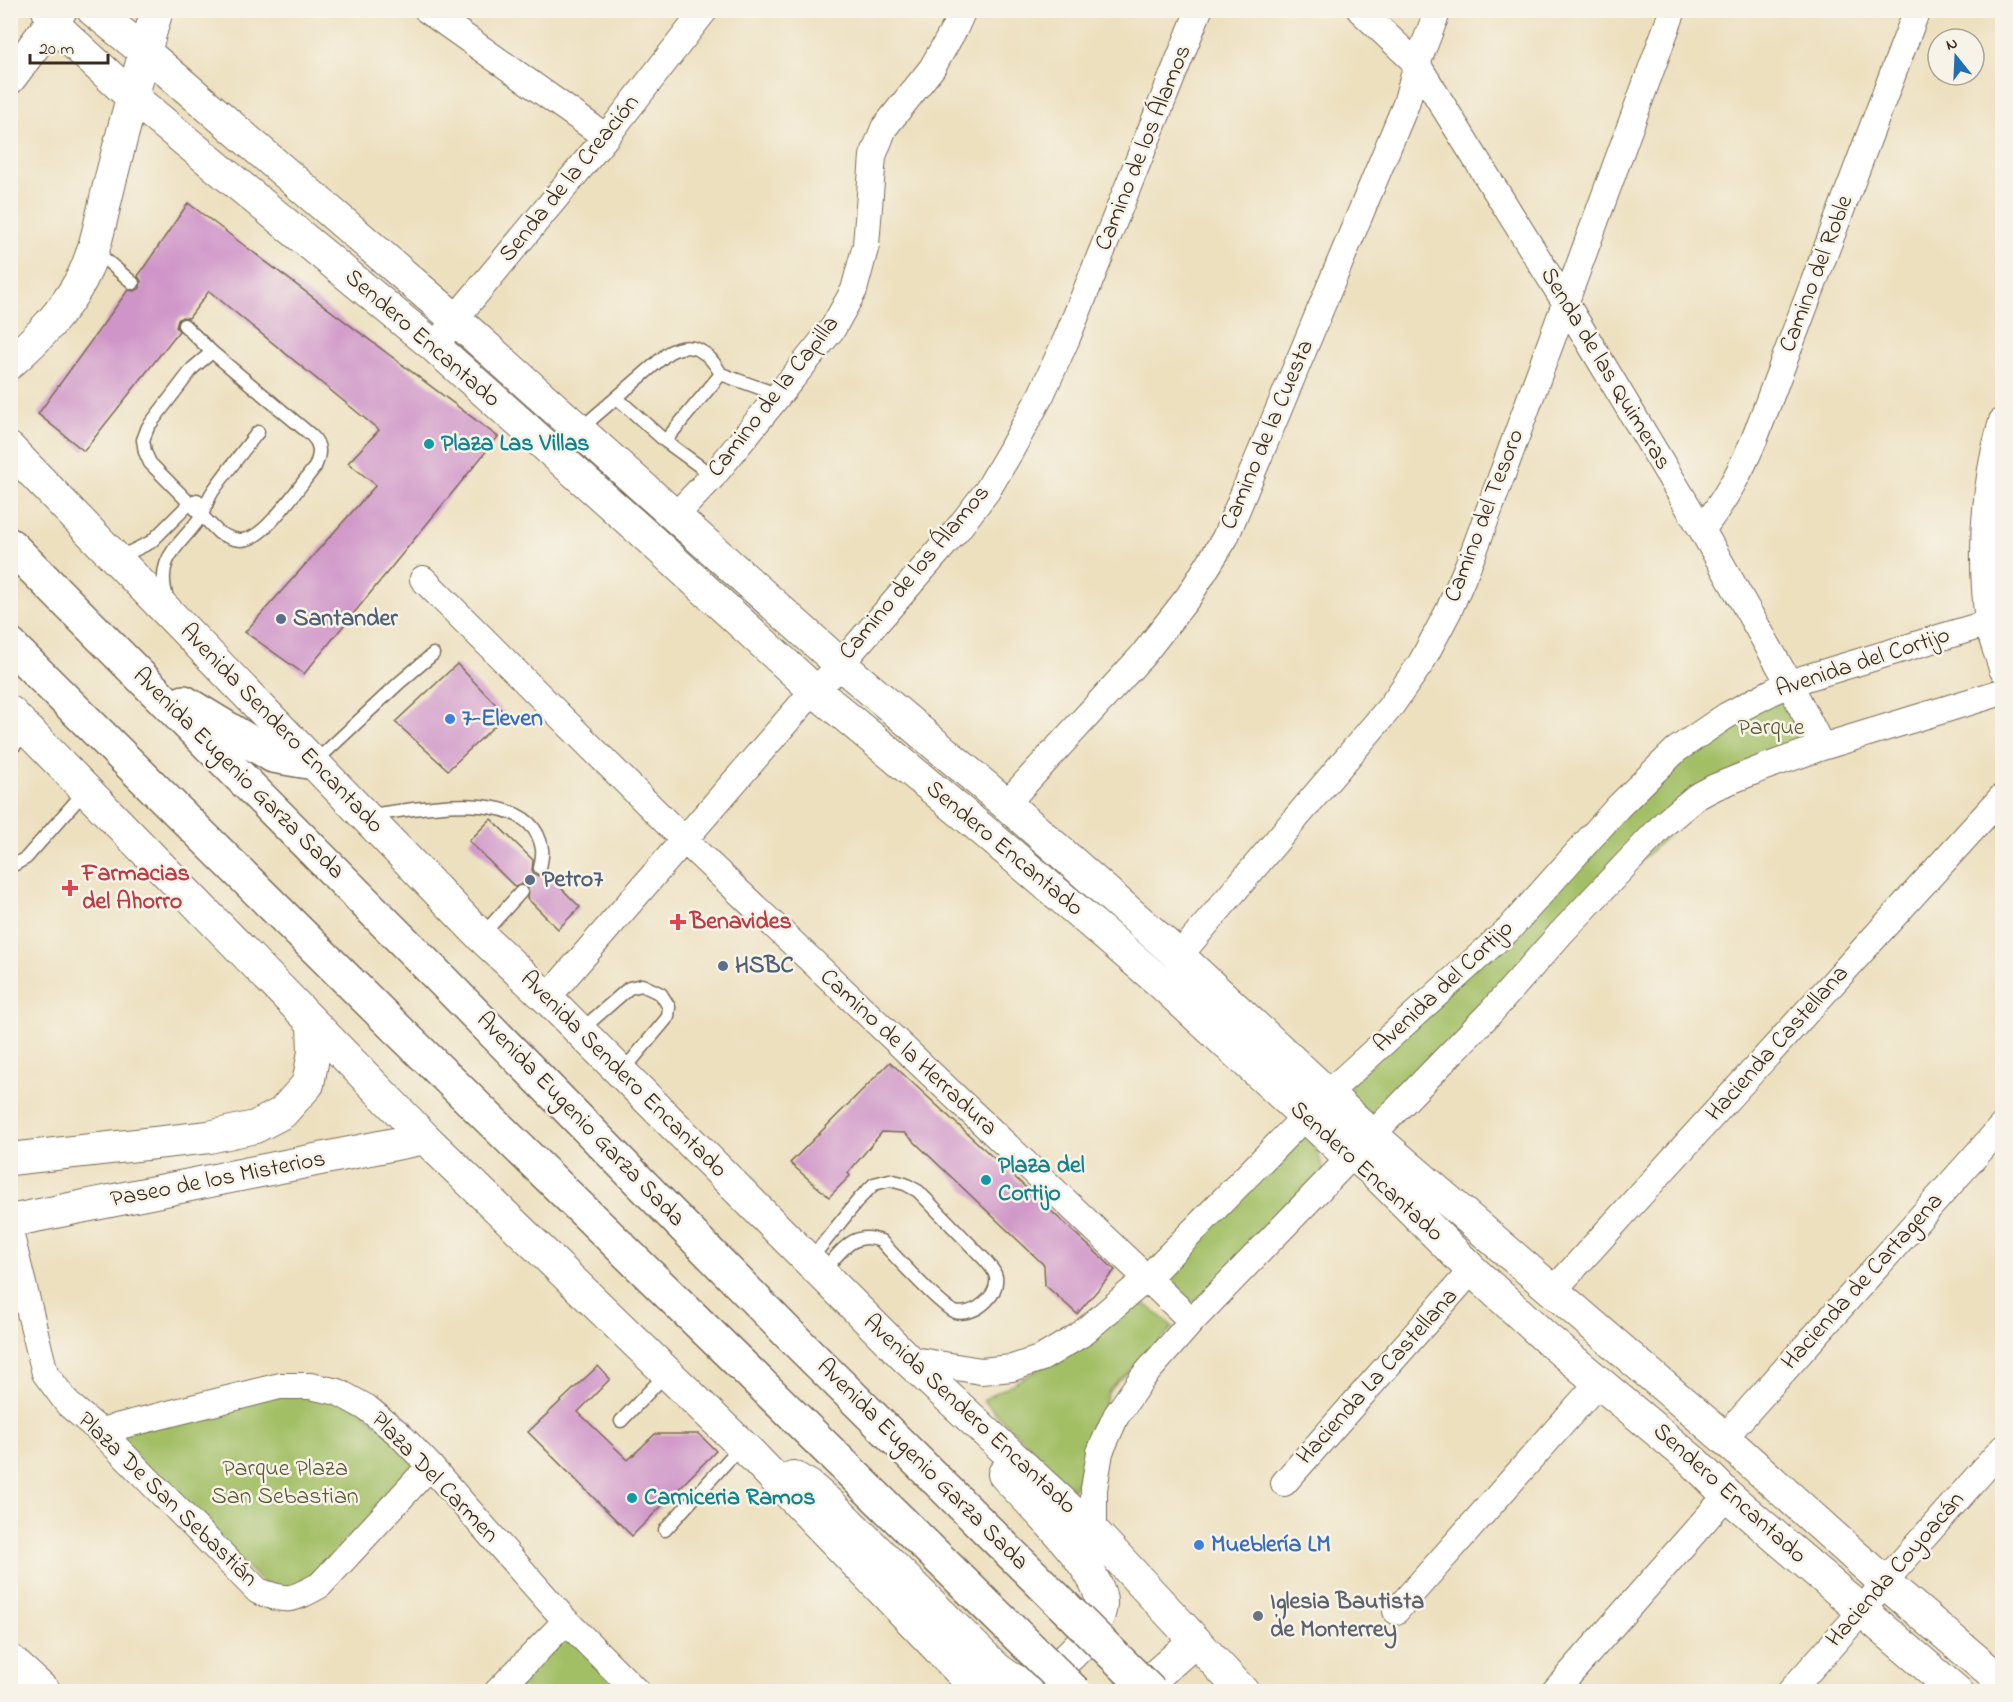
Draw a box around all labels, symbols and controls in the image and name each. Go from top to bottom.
scale bar [30,27,108,65]
north arrow [1926,27,1986,87]
text: N [1943,31,1961,58]
text: 20 m [39,37,74,63]
street label: Camino de los Álamos [1087,40,1201,256]
street label: Senda de la Creación [491,87,649,271]
street label: Camino del Roble [1771,190,1863,357]
street label: Sendero Encantado [336,261,508,417]
street label: Senda de las Quimeras [1530,261,1680,477]
street label: Camino de la Capilla [700,309,848,485]
street label: Camino de la Cuesta [1212,335,1324,535]
street label: Camino del Tesoro [1436,424,1534,608]
place label: Plaza Las Villas [441,427,590,462]
marker: Plaza Las Villas [422,437,436,451]
street label: Camino de los Álamos [831,478,999,668]
place label: Santander [293,602,398,637]
marker: Santander [274,612,288,626]
street label: Avenida Sendero Encantado [171,616,391,842]
street label: Avenida del Cortijo [1771,618,1955,708]
street label: Avenida Eugenio Garza Sada [124,660,352,888]
place label: 7-Eleven [462,702,543,737]
park label: Parque [1737,711,1805,746]
marker: 7-Eleven [443,712,457,726]
street label: Sendero Encantado [917,772,1091,926]
place label: Farmacias del Ahorro [81,857,190,920]
place label: Petro7 [542,863,604,898]
marker: Petro7 [523,873,537,887]
marker: Farmacias del Ahorro [63,881,77,895]
place label: Benavides [689,905,792,940]
street label: Avenida del Cortijo [1366,912,1522,1062]
marker: Benavides [671,915,685,929]
place label: HSBC [735,949,794,984]
street label: Hacienda Castellana [1698,958,1858,1130]
marker: HSBC [716,959,730,973]
street label: Camino de la Herradura [811,961,1005,1145]
street label: Avenida Sendero Encantado [511,963,735,1187]
street label: Avenida Eugenio Garza Sada [467,1004,693,1236]
street label: Sendero Encantado [1281,1093,1451,1251]
street label: Paseo de los Misterios [108,1142,328,1218]
place label: Plaza del Cortijo [998,1149,1085,1212]
marker: Plaza del Cortijo [979,1173,993,1187]
street label: Hacienda de Cartagena [1774,1186,1952,1378]
street label: Hacienda La Castellana [1289,1281,1467,1473]
street label: Avenida Sendero Encantado [854,1306,1084,1524]
street label: Avenida Eugenio Garza Sada [808,1351,1036,1579]
street label: Plaza De San Sebastián [69,1404,265,1596]
street label: Plaza Del Carmen [362,1404,506,1552]
street label: Sendero Encantado [1644,1415,1814,1573]
park label: Parque Plaza San Sebastian [211,1452,359,1515]
place label: Carniceria Ramos [644,1481,815,1516]
street label: Hacienda Coyoacán [1818,1484,1974,1656]
marker: Carniceria Ramos [625,1491,639,1505]
place label: Mueblería LM [1211,1528,1331,1563]
marker: Mueblería LM [1192,1538,1206,1552]
place label: Iglesia Bautista de Monterrey [1270,1585,1424,1649]
marker: Iglesia Bautista de Monterrey [1251,1609,1265,1623]

